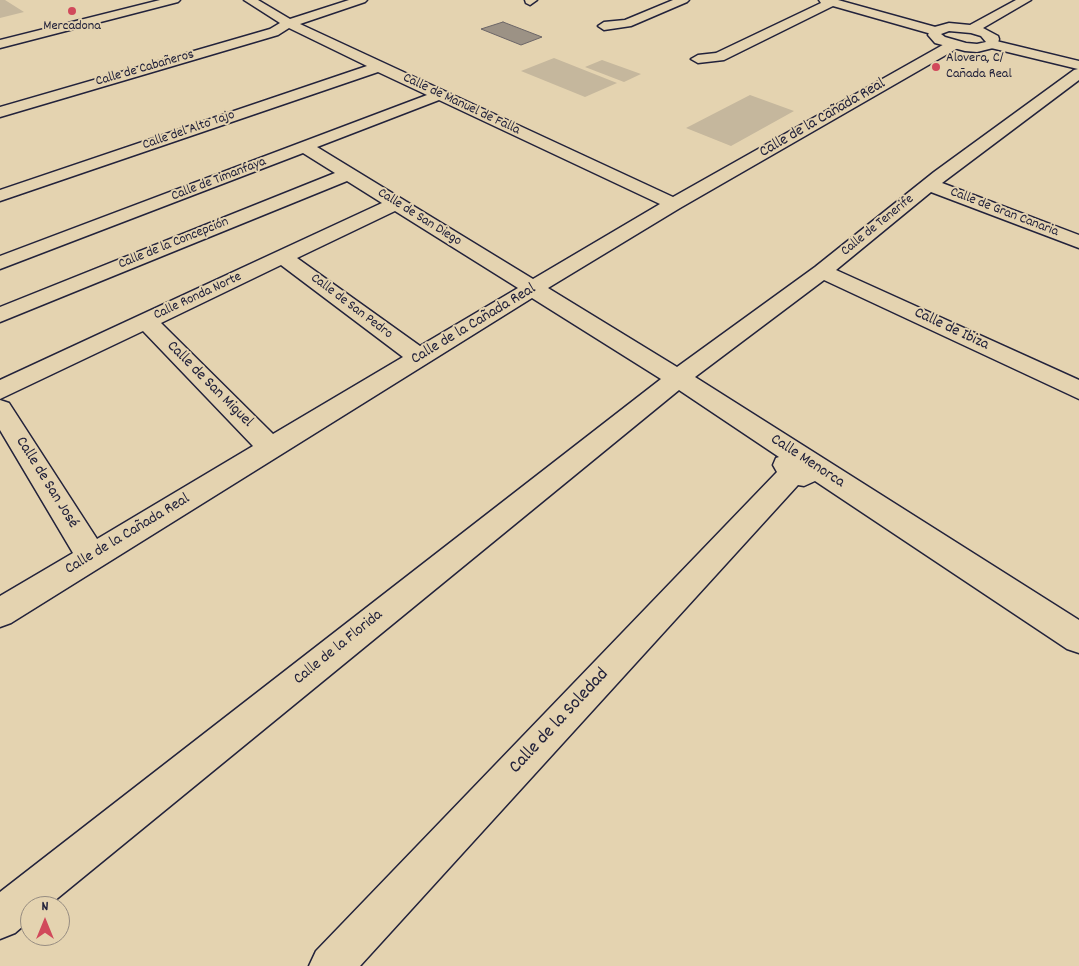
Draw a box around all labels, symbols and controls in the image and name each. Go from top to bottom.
marker: Mercadona [66,5,78,17]
place label: Mercadona [43,19,101,35]
street label: Calle de Cabañeros [94,47,196,91]
place label: Alovera, C/ Cañada Real [946,51,1012,84]
marker: Alovera, C/ Cañada Real [930,61,942,73]
street label: Calle de Manuel de Falla [400,70,522,140]
street label: Calle de la Cañada Real [757,75,889,163]
street label: Calle del Alto Tajo [141,107,237,155]
street label: Calle de Timanfaya [169,154,269,206]
street label: Calle de San Diego [374,185,464,251]
street label: Calle de Gran Canaria [947,185,1061,241]
street label: Calle de Tenerife [838,192,918,260]
street label: Calle de la Concepción [116,214,232,274]
street label: Calle Ronda Norte [151,269,245,325]
street label: Calle de San Pedro [307,271,395,343]
street label: Calle de la Cañada Real [408,280,540,370]
street label: Calle de Ibiza [911,304,991,356]
street label: Calle de San Miguel [162,338,256,432]
street label: Calle Menorca [766,431,848,493]
street label: Calle de San José [10,434,82,532]
street label: Calle de la Cañada Real [62,490,194,580]
street label: Calle de la Florida [291,606,387,690]
street label: Calle de la Soledad [505,665,615,779]
north arrow [20,896,70,946]
text: N [42,897,48,917]

